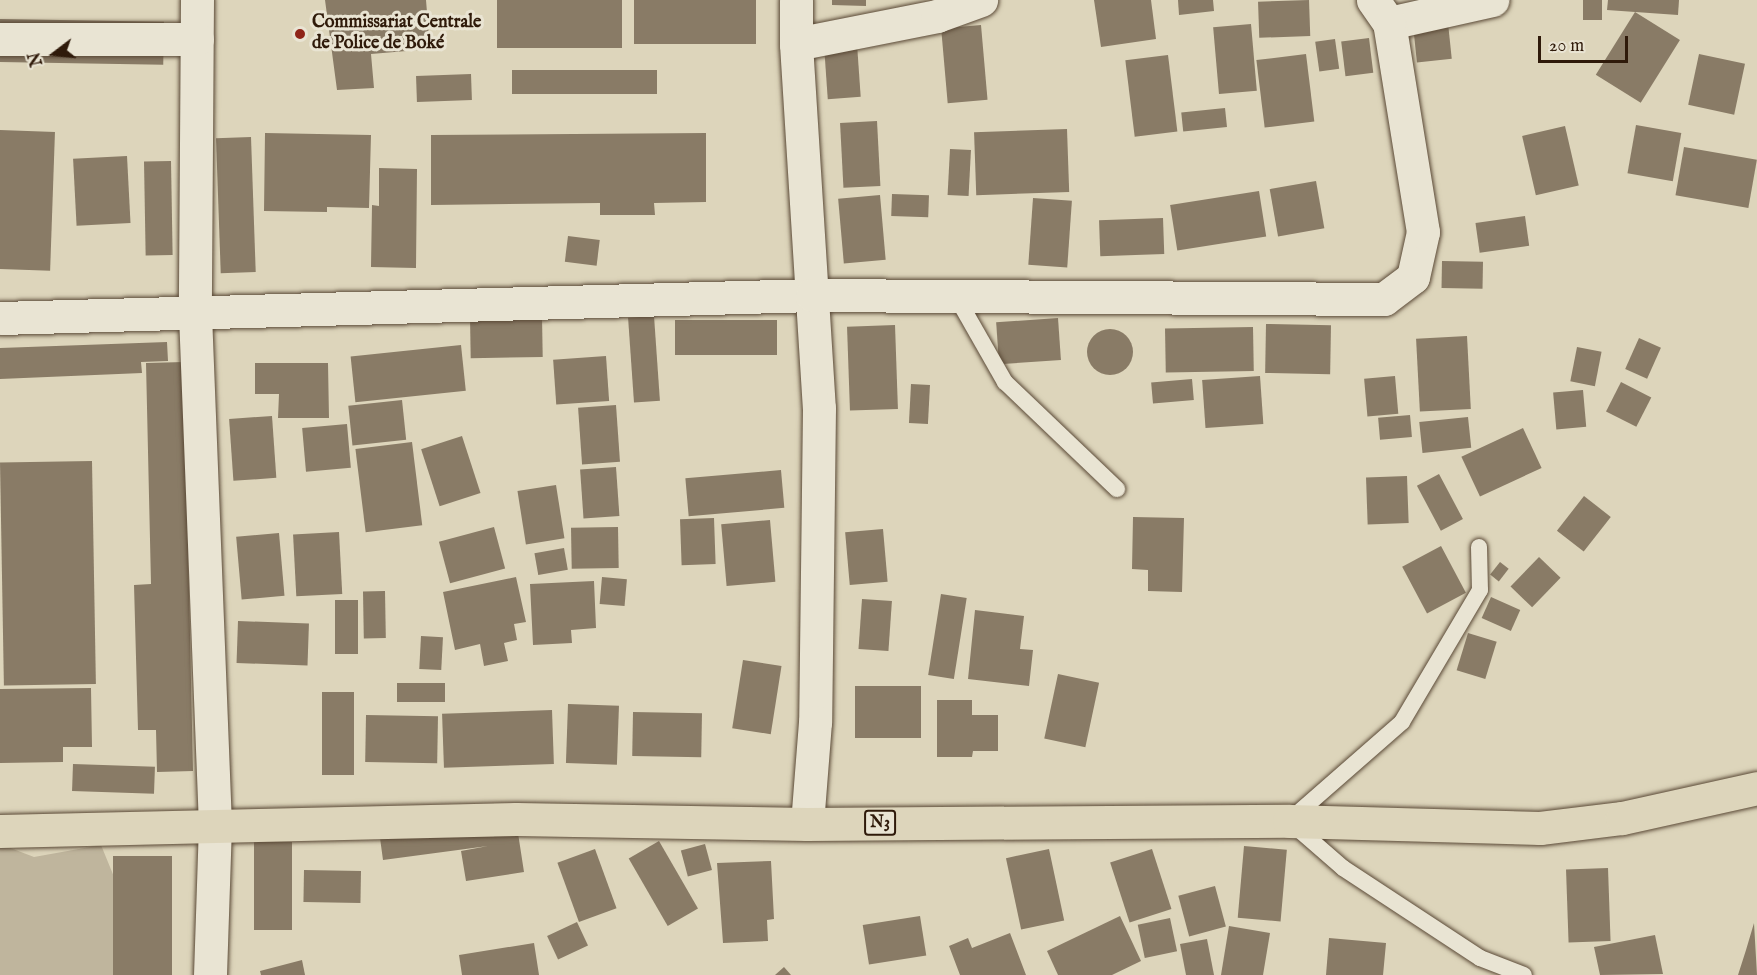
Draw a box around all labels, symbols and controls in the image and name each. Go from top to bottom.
place label: Commissariat Centrale de Police de Boké [312,13,481,56]
north arrow [24,24,84,84]
scale bar [1541,24,1631,62]
marker: Commissariat Centrale de Police de Boké [293,27,307,41]
text: 20 m [1549,35,1584,58]
text: N [25,50,48,68]
road number: N3 [864,810,896,836]

